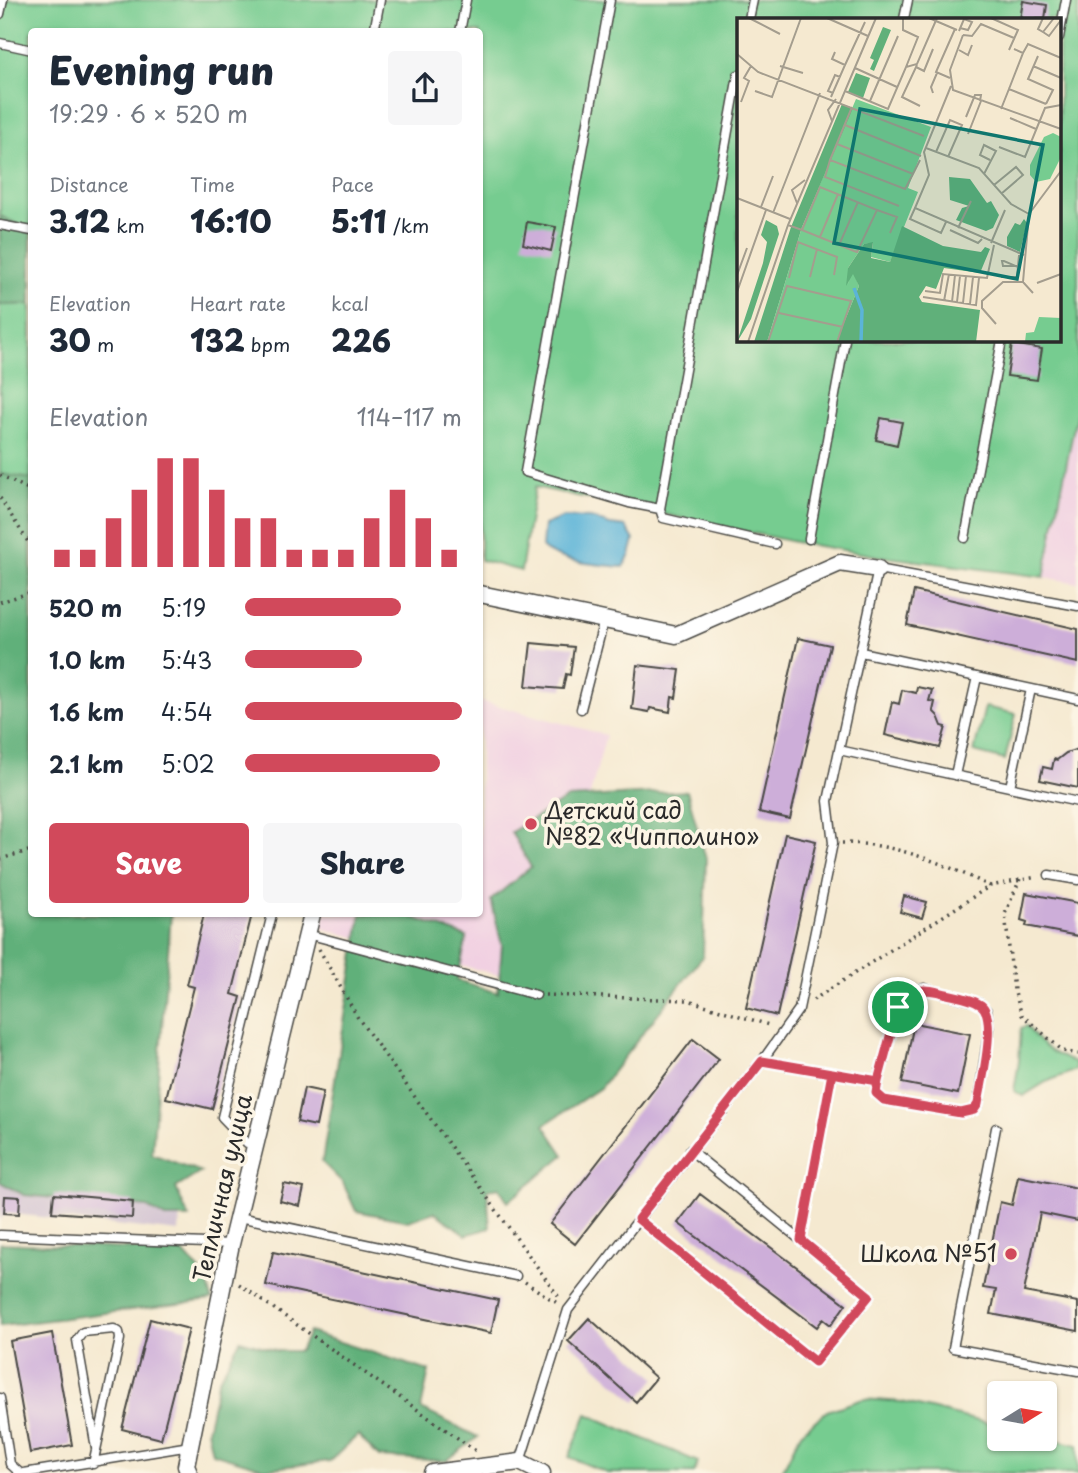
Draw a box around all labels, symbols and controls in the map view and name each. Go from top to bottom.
inset map [737,18,1060,341]
text: Evening run [49,41,274,98]
button: share [388,51,462,125]
text: 19:29 · 6 × 520 m [49,96,248,131]
text: Distance [49,170,129,198]
text: Time [190,170,235,198]
text: Pace [331,170,374,198]
text: 3.12 [49,198,110,243]
text: 16:10 [190,198,272,243]
text: 5:11 [331,198,387,243]
text: km [110,211,145,239]
text: /km [387,211,429,239]
text: Elevation [49,289,131,317]
text: Heart rate [190,289,286,317]
text: kcal [331,289,369,317]
text: 30 [49,317,91,362]
text: 132 [190,317,245,362]
text: 226 [331,317,391,362]
text: m [91,330,114,358]
text: bpm [245,330,290,358]
text: Elevation [49,399,148,434]
text: 114–117 m [356,399,462,434]
text: 520 m [49,590,122,625]
text: 5:19 [161,590,206,625]
text: 1.0 km [49,642,126,677]
text: 5:43 [161,642,212,677]
text: 1.6 km [49,694,124,729]
text: 4:54 [161,694,213,729]
text: 2.1 km [49,746,124,781]
text: 5:02 [161,746,215,781]
place label: Детский сад №82 «Чипполино» [544,792,759,853]
marker: Детский сад №82 «Чипполино» [523,816,539,832]
button: Save [49,823,249,903]
button: Share [263,823,462,903]
pin [868,977,928,1037]
icon: arrive [879,988,917,1026]
street label: Тепличная улица [183,1090,260,1285]
place label: Школа №51 [860,1235,997,1270]
marker: Школа №51 [1003,1246,1019,1262]
north arrow [987,1381,1057,1451]
map controls [987,1381,1057,1451]

